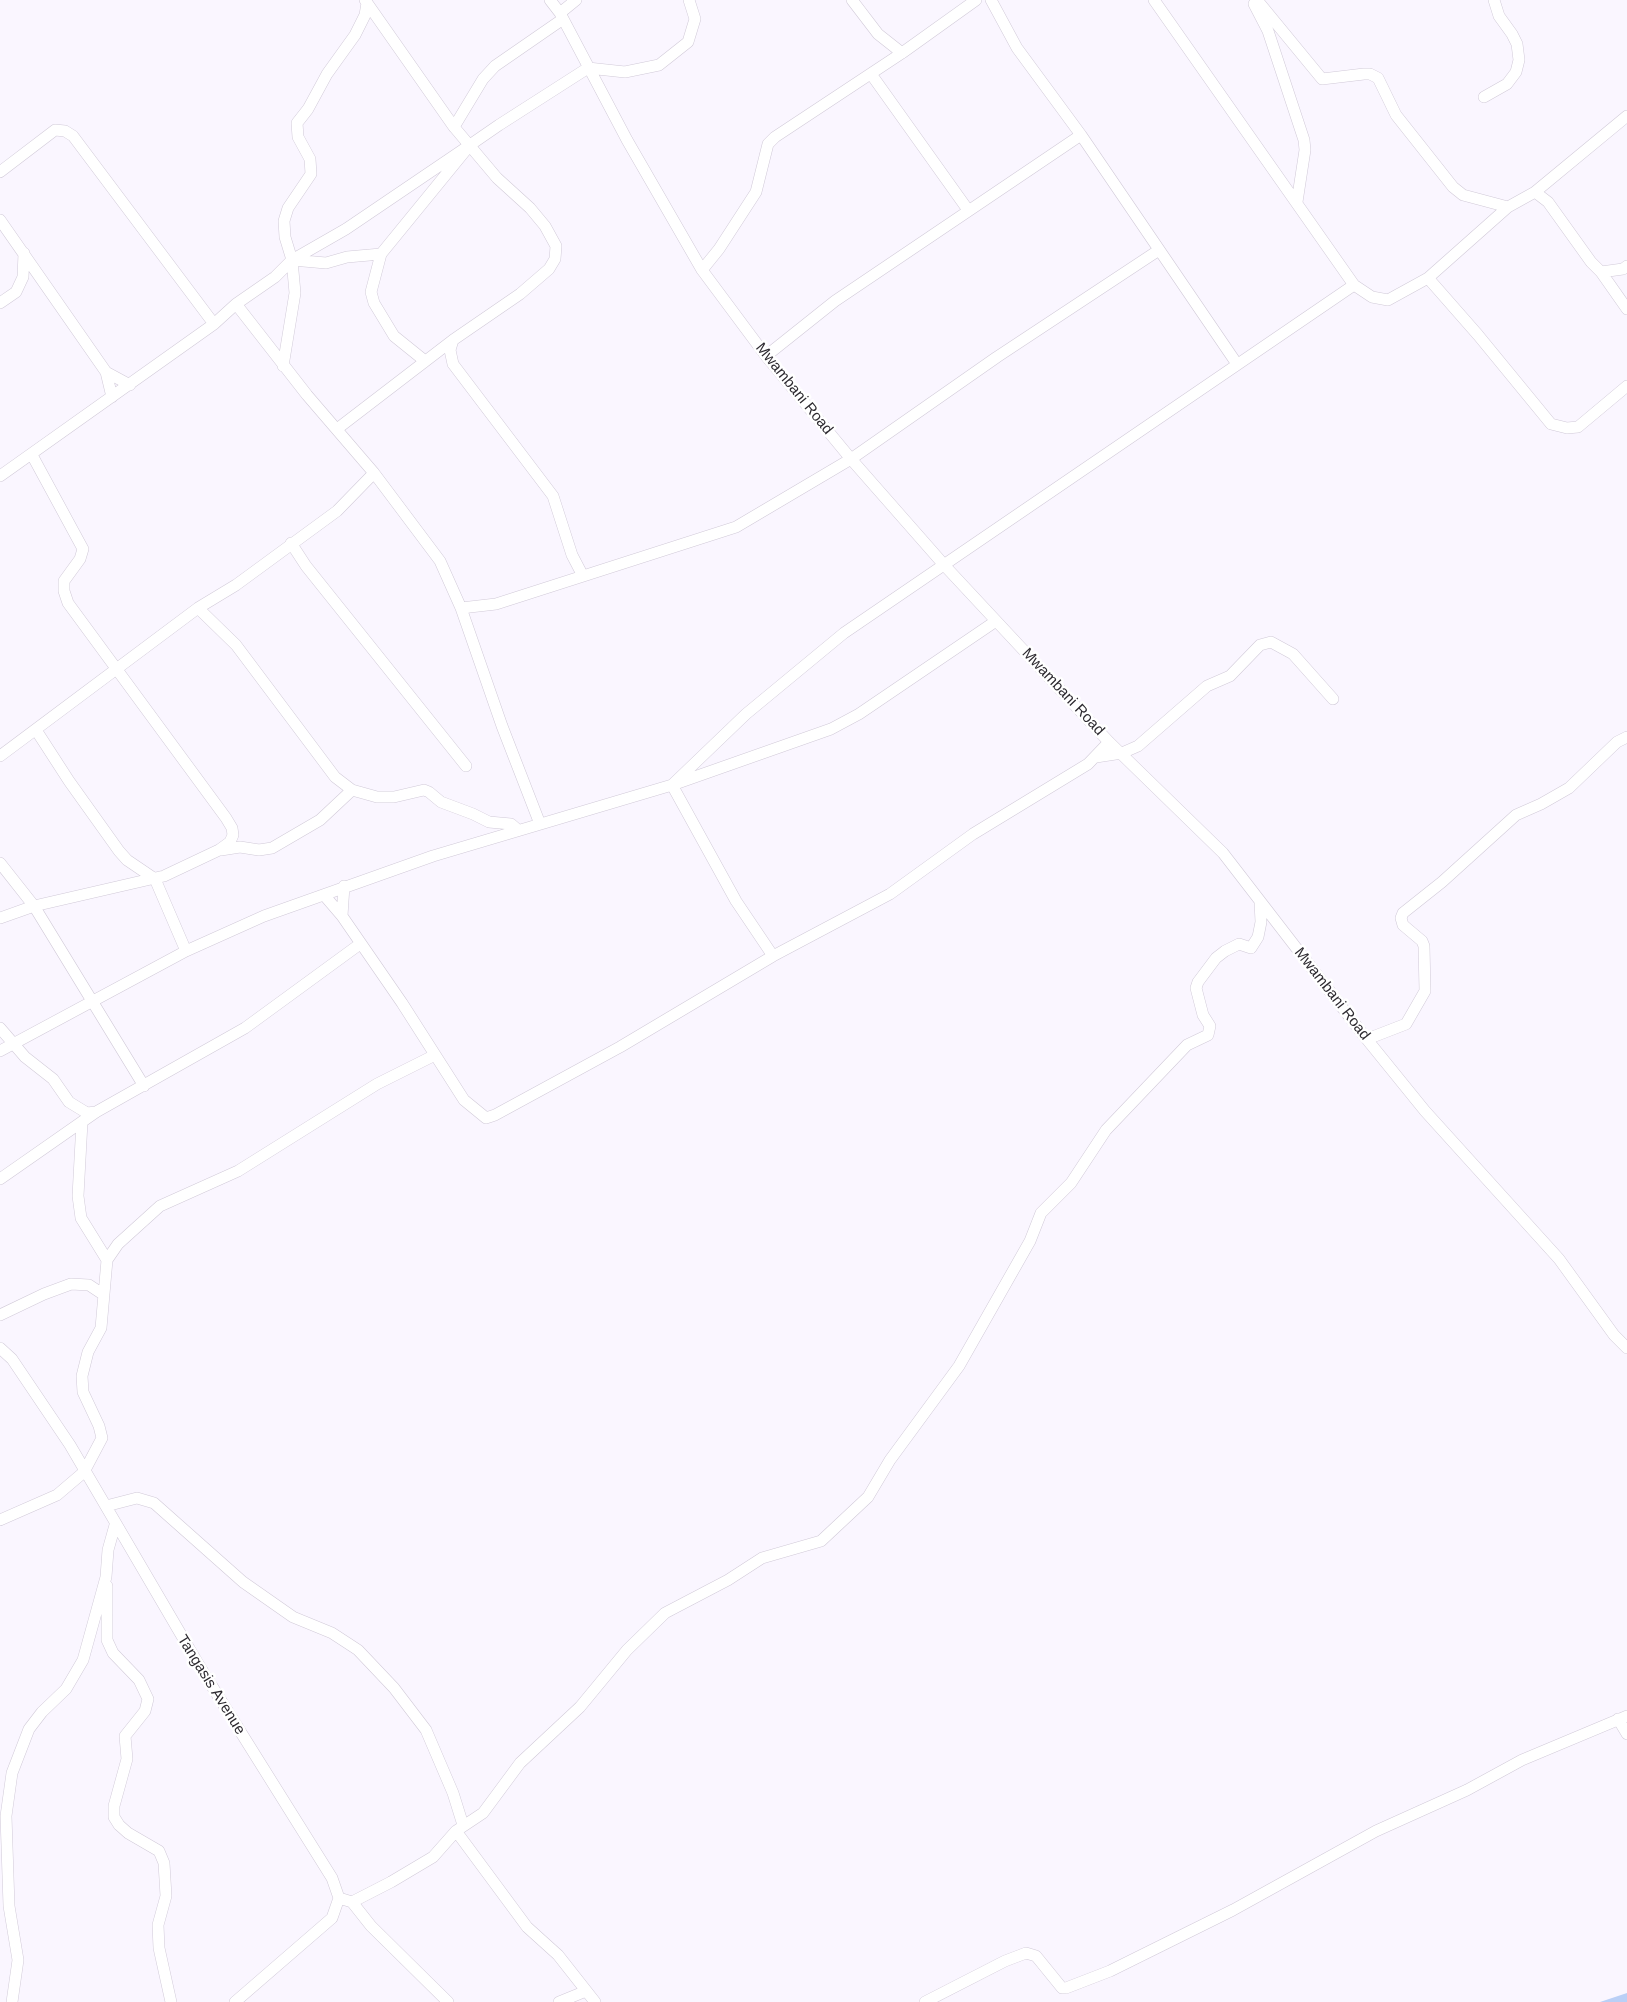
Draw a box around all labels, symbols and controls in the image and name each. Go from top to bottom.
street label: Mwambani Road [752,340,836,438]
street label: Mwambani Road [1018,645,1108,739]
street label: Mwambani Road [1290,944,1374,1044]
street label: Tangasis Avenue [173,1632,249,1738]

